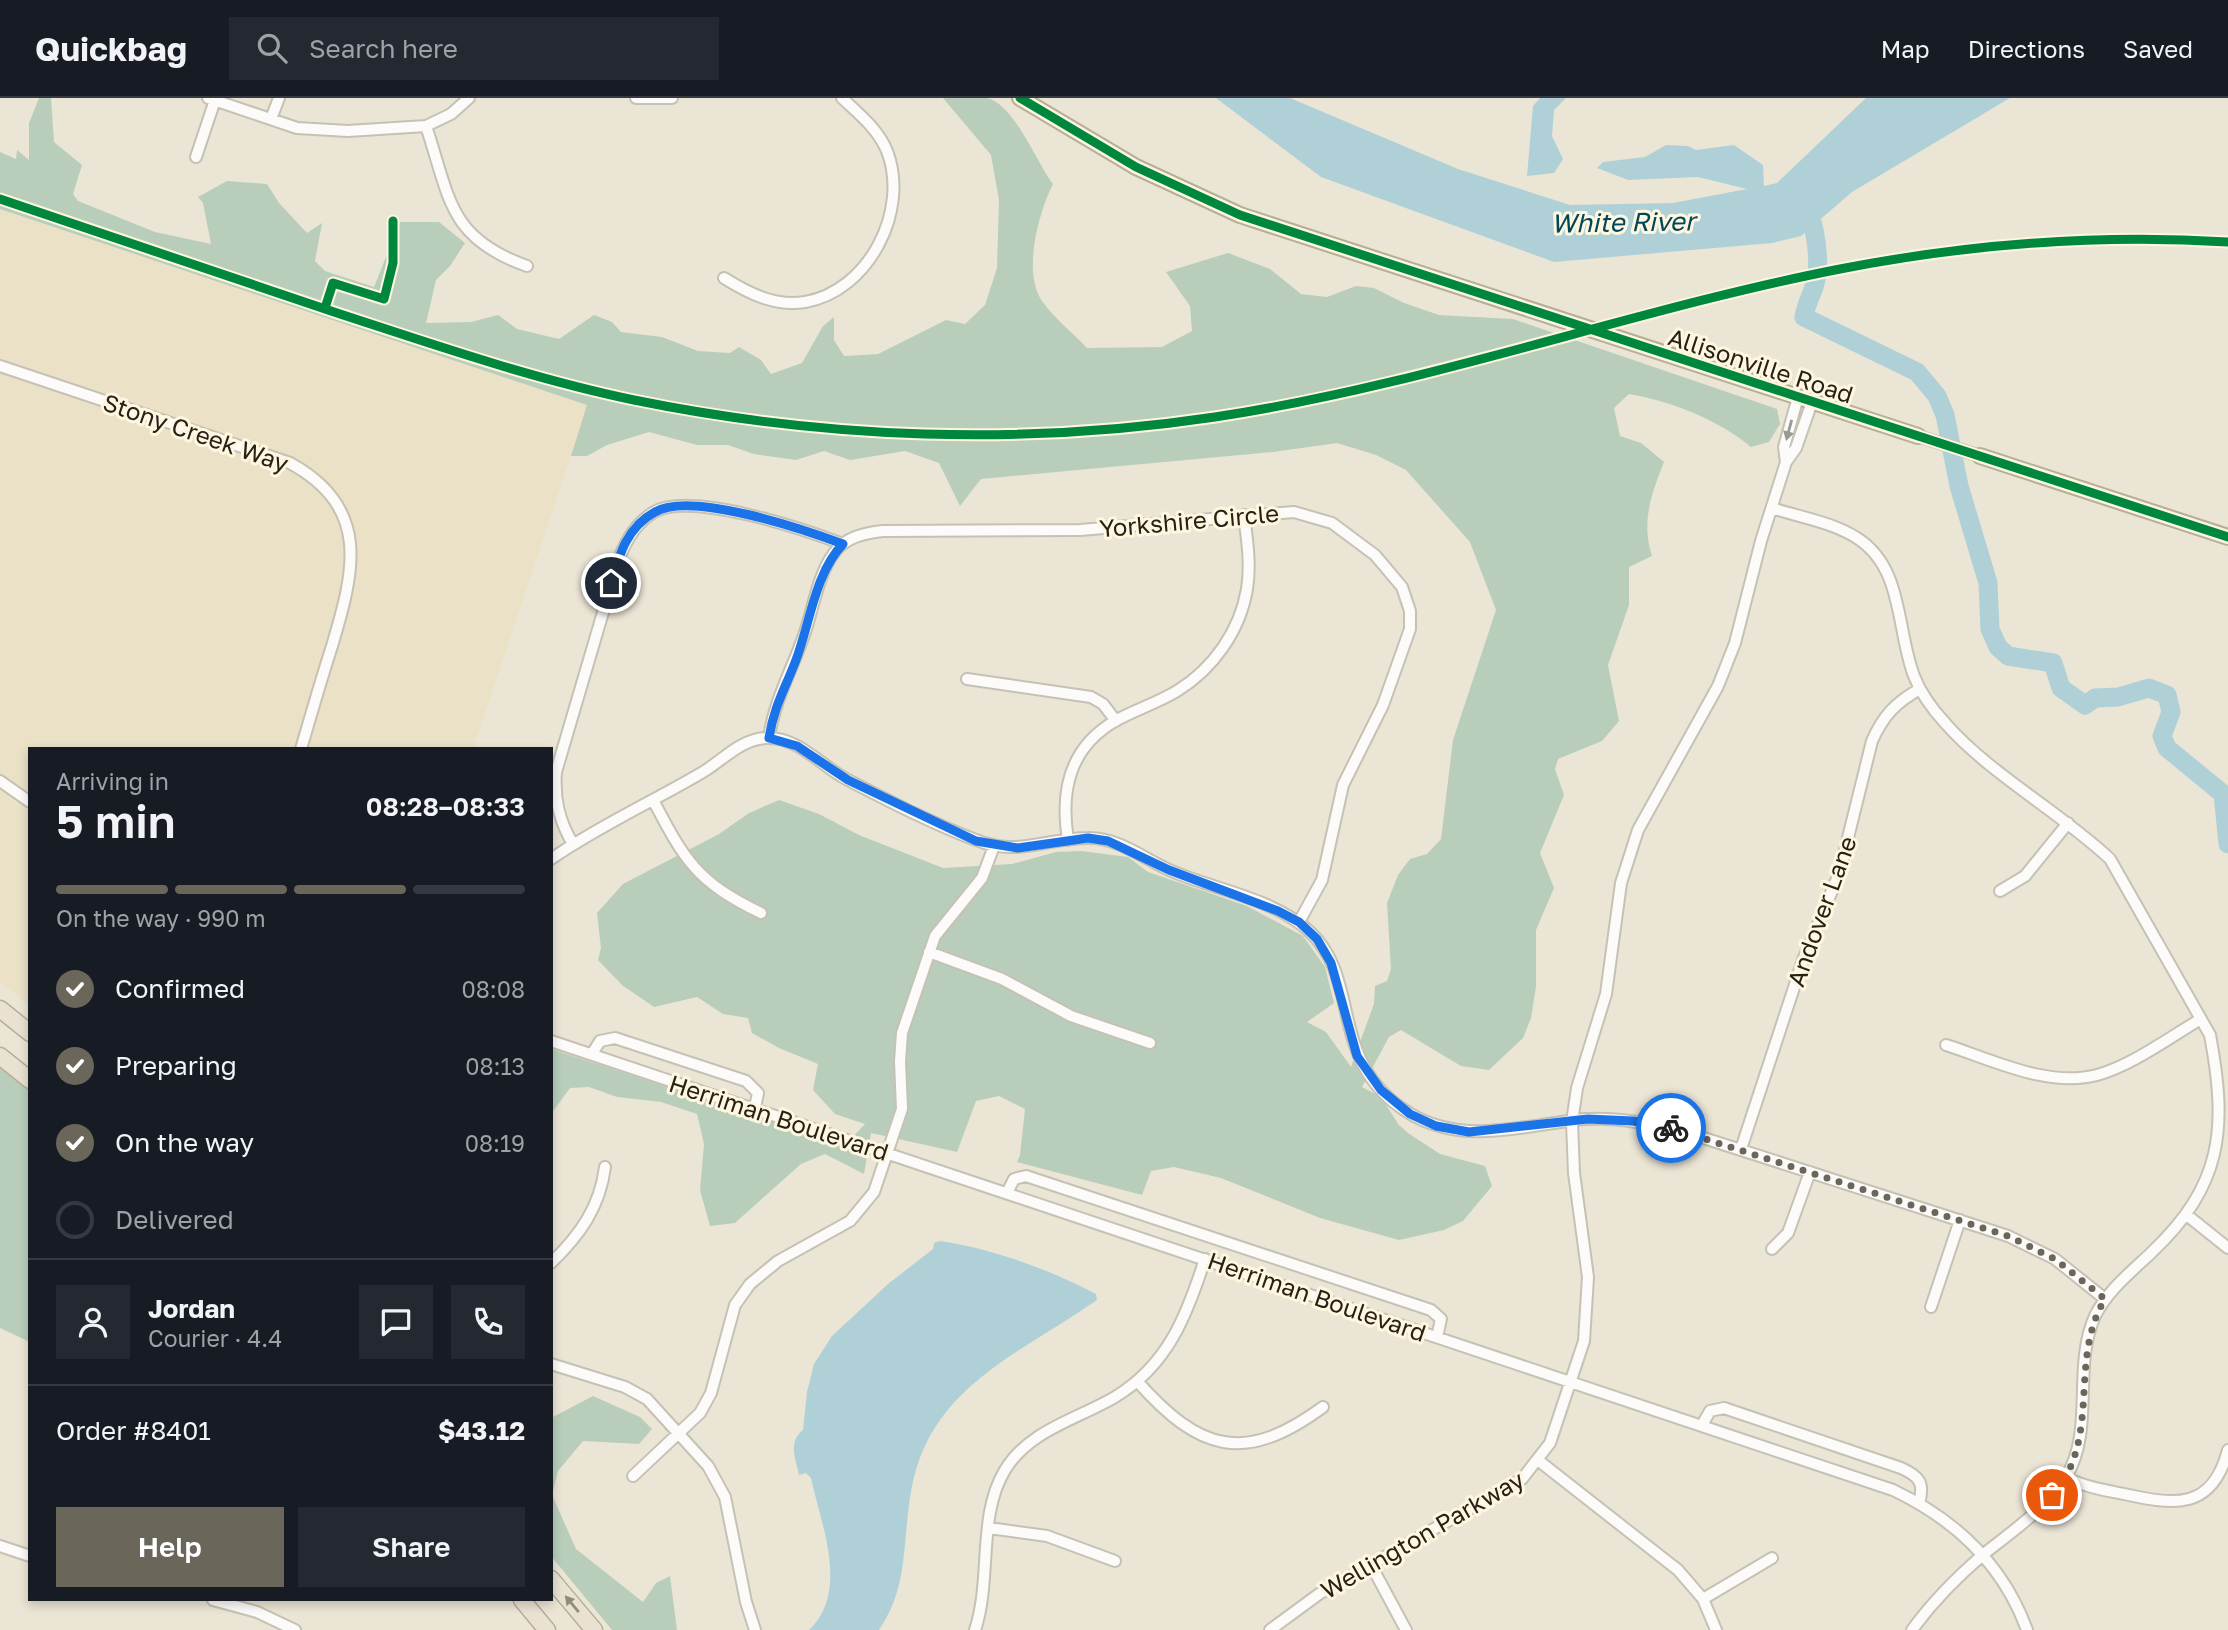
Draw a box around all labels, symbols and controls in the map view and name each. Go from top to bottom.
search box [229,17,719,80]
text: Quickbag [35,29,187,68]
icon: search [253,29,291,67]
text: Search here [309,33,458,64]
text: Map [1881,34,1930,63]
text: Directions [1968,34,2085,63]
text: Saved [2123,34,2193,63]
water label: White River [1551,205,1699,239]
street label: Allisonville Road [1665,321,1857,409]
street label: Stony Creek Way [100,387,292,477]
one-way arrow [1783,419,1794,441]
street label: Yorkshire Circle [1098,498,1280,542]
pin [581,553,641,613]
icon: home [592,564,630,602]
text: Arriving in [56,767,169,795]
text: 08:28–08:33 [366,791,525,822]
text: 5 min [56,793,176,848]
street label: Andover Lane [1780,832,1862,990]
text: On the way · 990 m [56,904,266,932]
icon: check [56,970,94,1008]
text: Confirmed [115,973,245,1004]
text: 08:08 [462,975,525,1003]
icon: check [56,1047,94,1085]
text: Preparing [115,1050,237,1081]
text: 08:13 [465,1052,525,1080]
street label: Herriman Boulevard [666,1068,892,1166]
courier [1636,1093,1706,1163]
icon: bike [1652,1109,1690,1147]
icon: check [56,1124,94,1162]
text: On the way [115,1127,254,1158]
text: 08:19 [465,1129,525,1157]
text: Delivered [115,1204,234,1235]
street label: Herriman Boulevard [1204,1245,1430,1347]
button: person [56,1285,130,1359]
button: chat [359,1285,433,1359]
button: phone [451,1285,525,1359]
text: Jordan [148,1293,235,1324]
text: Courier · 4.4 [148,1324,282,1352]
text: Order #8401 [56,1415,211,1446]
text: $43.12 [438,1415,525,1446]
street label: Wellington Parkway [1315,1464,1529,1604]
pin [2022,1465,2082,1525]
icon: bag [2033,1476,2071,1514]
button: Help [56,1507,284,1587]
button: Share [298,1507,525,1587]
one-way arrow [565,1596,580,1614]

